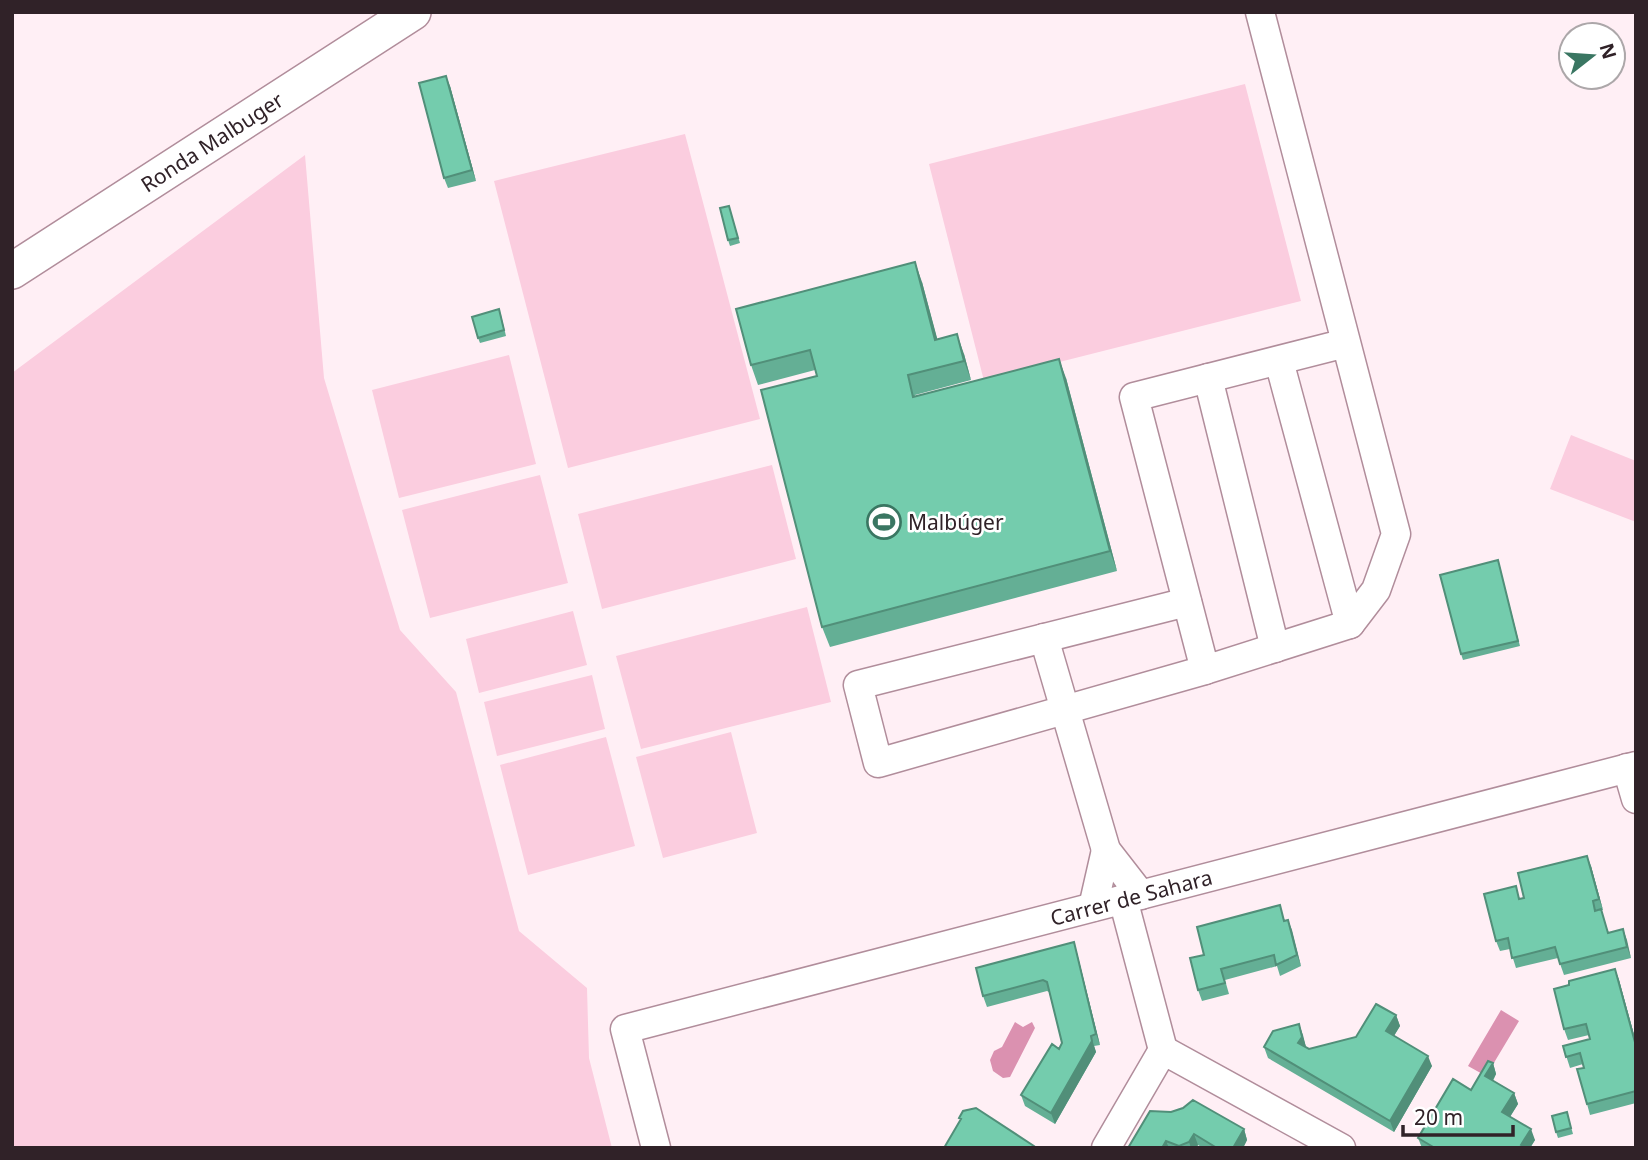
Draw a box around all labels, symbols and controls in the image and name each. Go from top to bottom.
north arrow [1557,21,1627,91]
text: N [1594,40,1623,62]
street label: Ronda Malbuger [135,85,289,198]
sports icon: Malbúger [865,503,903,541]
place label: Malbúger [908,508,1004,536]
street label: Carrer de Sahara [1047,863,1215,932]
scale bar [1403,1094,1513,1138]
text: 20 m [1414,1103,1463,1131]

